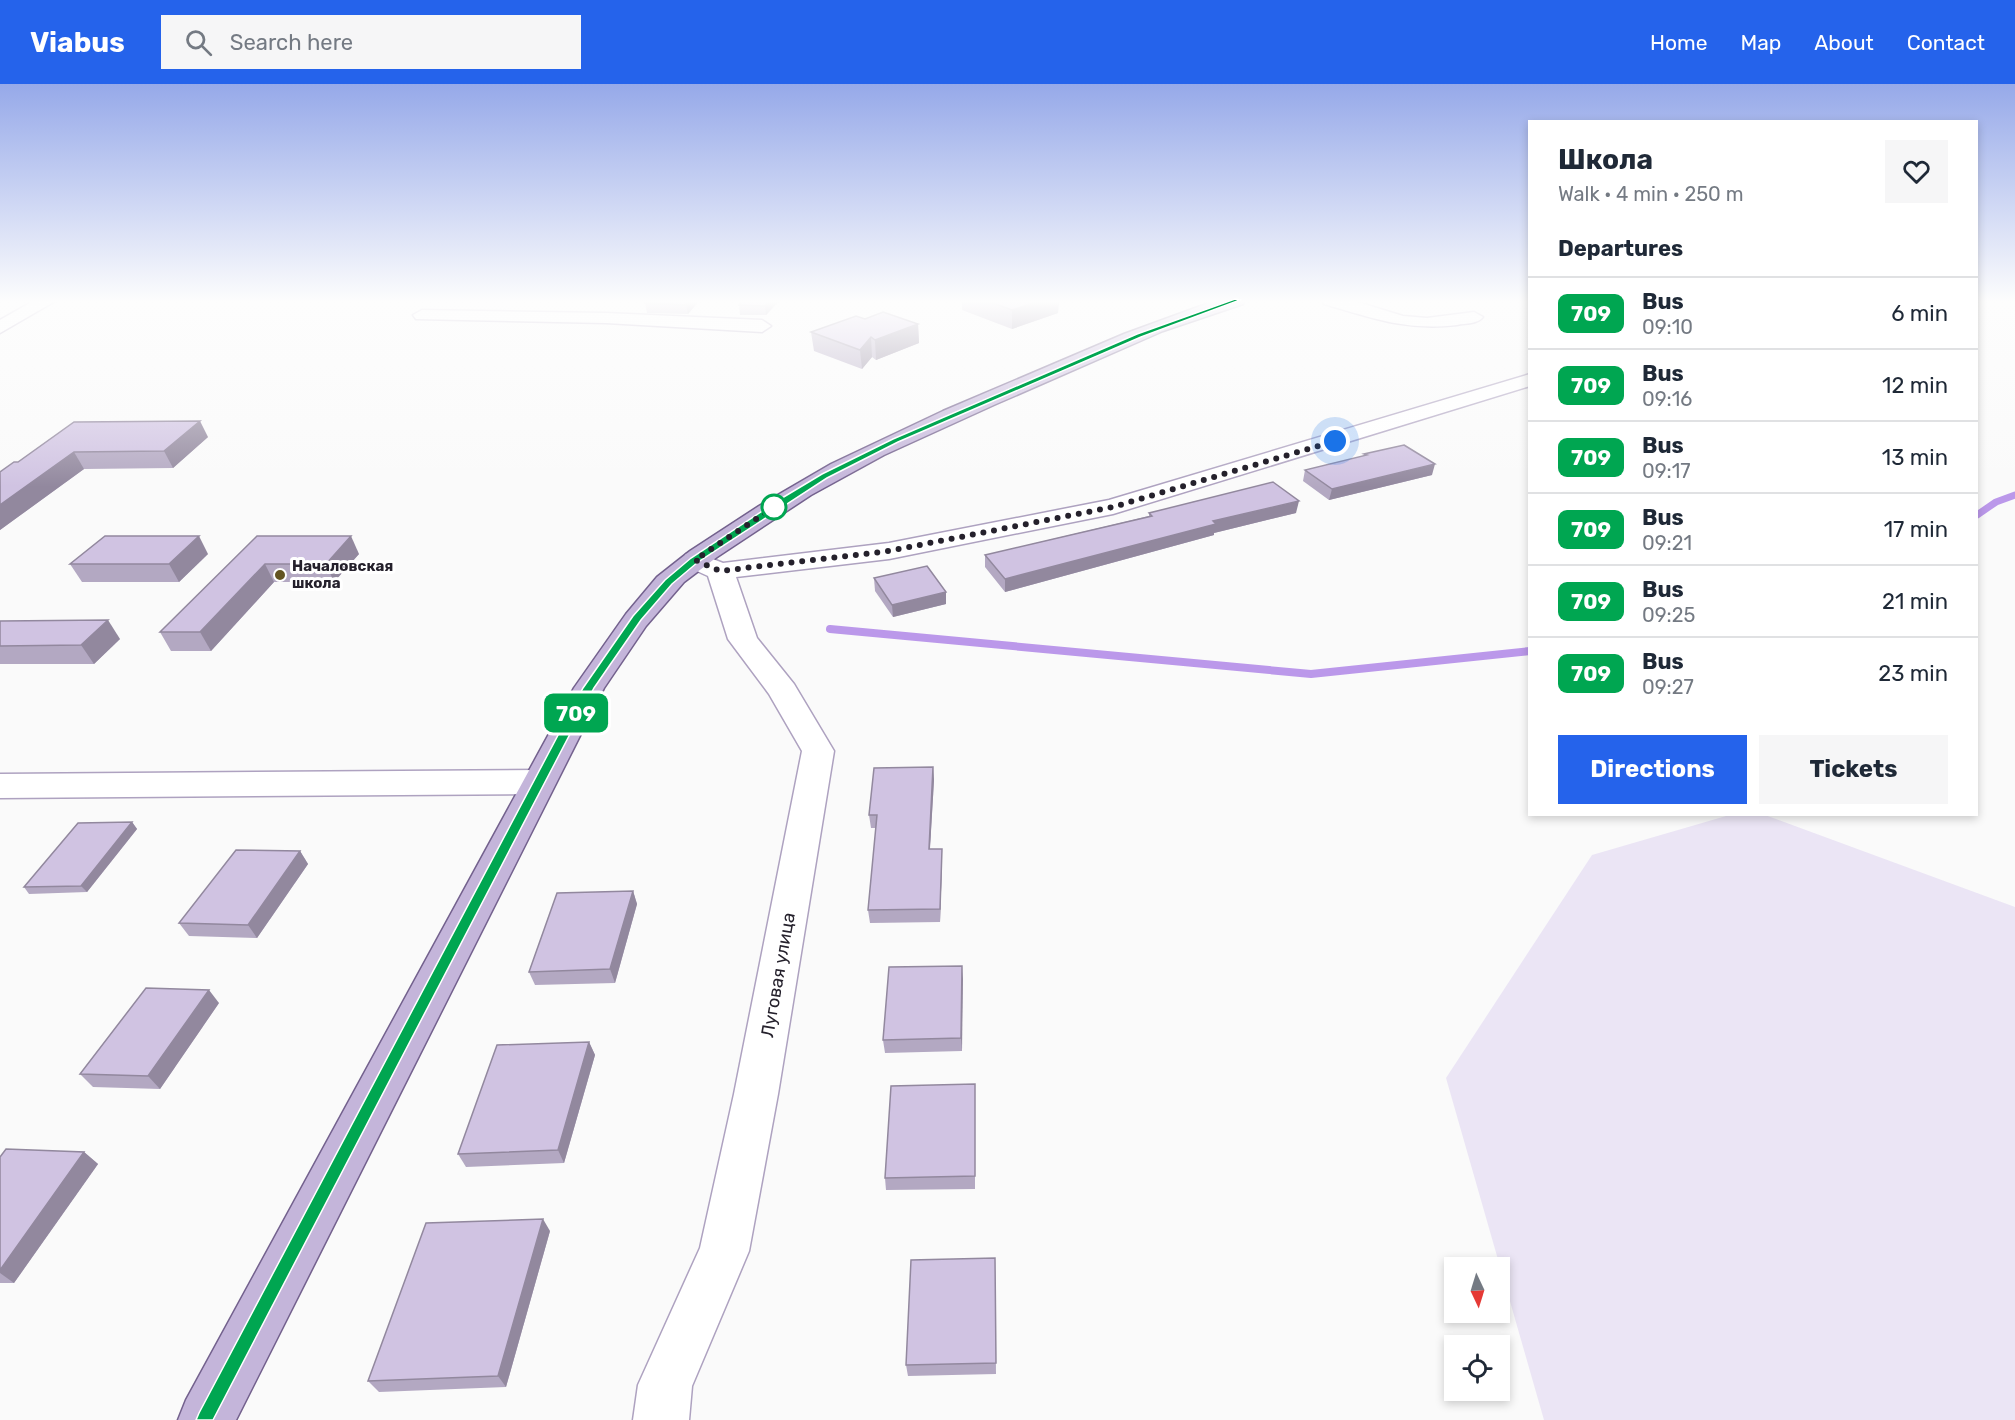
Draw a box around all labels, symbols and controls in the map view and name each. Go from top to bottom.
search box [161,15,581,69]
text: Viabus [30,26,125,59]
icon: search [182,26,215,59]
text: Search here [230,29,353,56]
text: Home [1650,30,1707,55]
text: Map [1740,30,1781,55]
text: About [1814,30,1874,55]
text: Contact [1907,30,1985,55]
button: heart [1885,140,1948,203]
text: Школа [1558,143,1653,176]
text: Walk · 4 min · 250 m [1558,182,1743,206]
text: Departures [1558,235,1683,262]
text: Bus [1642,288,1684,315]
text: 6 min [1891,300,1948,327]
text: 709 [1571,301,1611,326]
text: 09:10 [1642,315,1693,339]
text: Bus [1642,360,1684,387]
text: 12 min [1882,372,1948,399]
text: 709 [1571,373,1611,398]
text: 09:16 [1642,387,1692,411]
your location [1320,426,1350,456]
text: Bus [1642,432,1684,459]
text: 13 min [1882,444,1948,471]
text: 709 [1571,445,1611,470]
text: 09:17 [1642,459,1691,483]
unlabelled marker [761,494,787,520]
text: Bus [1642,504,1684,531]
text: 17 min [1884,516,1948,543]
text: 709 [1571,517,1611,542]
text: 09:21 [1642,531,1692,555]
place label: Началовская школа [292,557,393,592]
marker: Началовская школа [273,568,287,582]
text: Bus [1642,576,1684,603]
text: 21 min [1882,588,1948,615]
text: 709 [1571,589,1611,614]
text: 09:25 [1642,603,1695,627]
text: Bus [1642,648,1684,675]
text: 23 min [1878,660,1948,687]
text: 709 [1571,661,1611,686]
text: 09:27 [1642,675,1694,699]
line badge: 709 [542,694,610,732]
text: 709 [556,701,596,726]
button: Directions [1558,735,1747,804]
button: Tickets [1759,735,1948,804]
street label: Луговая улица [756,911,800,1039]
north arrow [1444,1257,1510,1323]
map controls [1444,1257,1510,1401]
button: locate [1444,1335,1510,1401]

